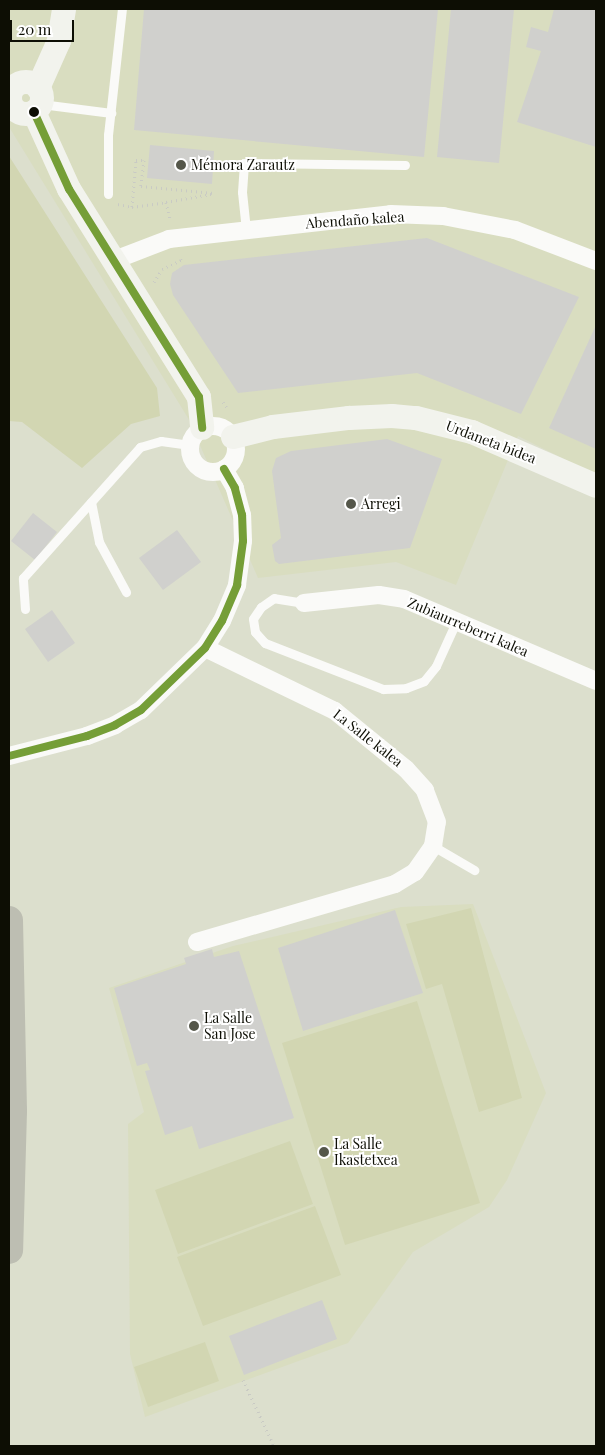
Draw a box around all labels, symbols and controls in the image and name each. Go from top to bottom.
scale bar [12,10,76,42]
text: 20 m [18,19,51,39]
unlabelled marker [29,107,39,117]
place label: Mémora Zarautz [191,157,295,173]
marker: Mémora Zarautz [175,159,187,171]
street label: Abendaño kalea [305,208,405,232]
street label: Urdaneta bidea [443,417,539,467]
place label: Arregi [361,496,401,512]
marker: Arregi [345,498,357,510]
street label: Zubiaurreberri kalea [405,594,531,660]
street label: La Salle kalea [330,705,406,771]
place label: La Salle San Jose [204,1010,256,1042]
marker: La Salle San Jose [188,1020,200,1032]
place label: La Salle Ikastetxea [334,1136,398,1168]
marker: La Salle Ikastetxea [318,1146,330,1158]

